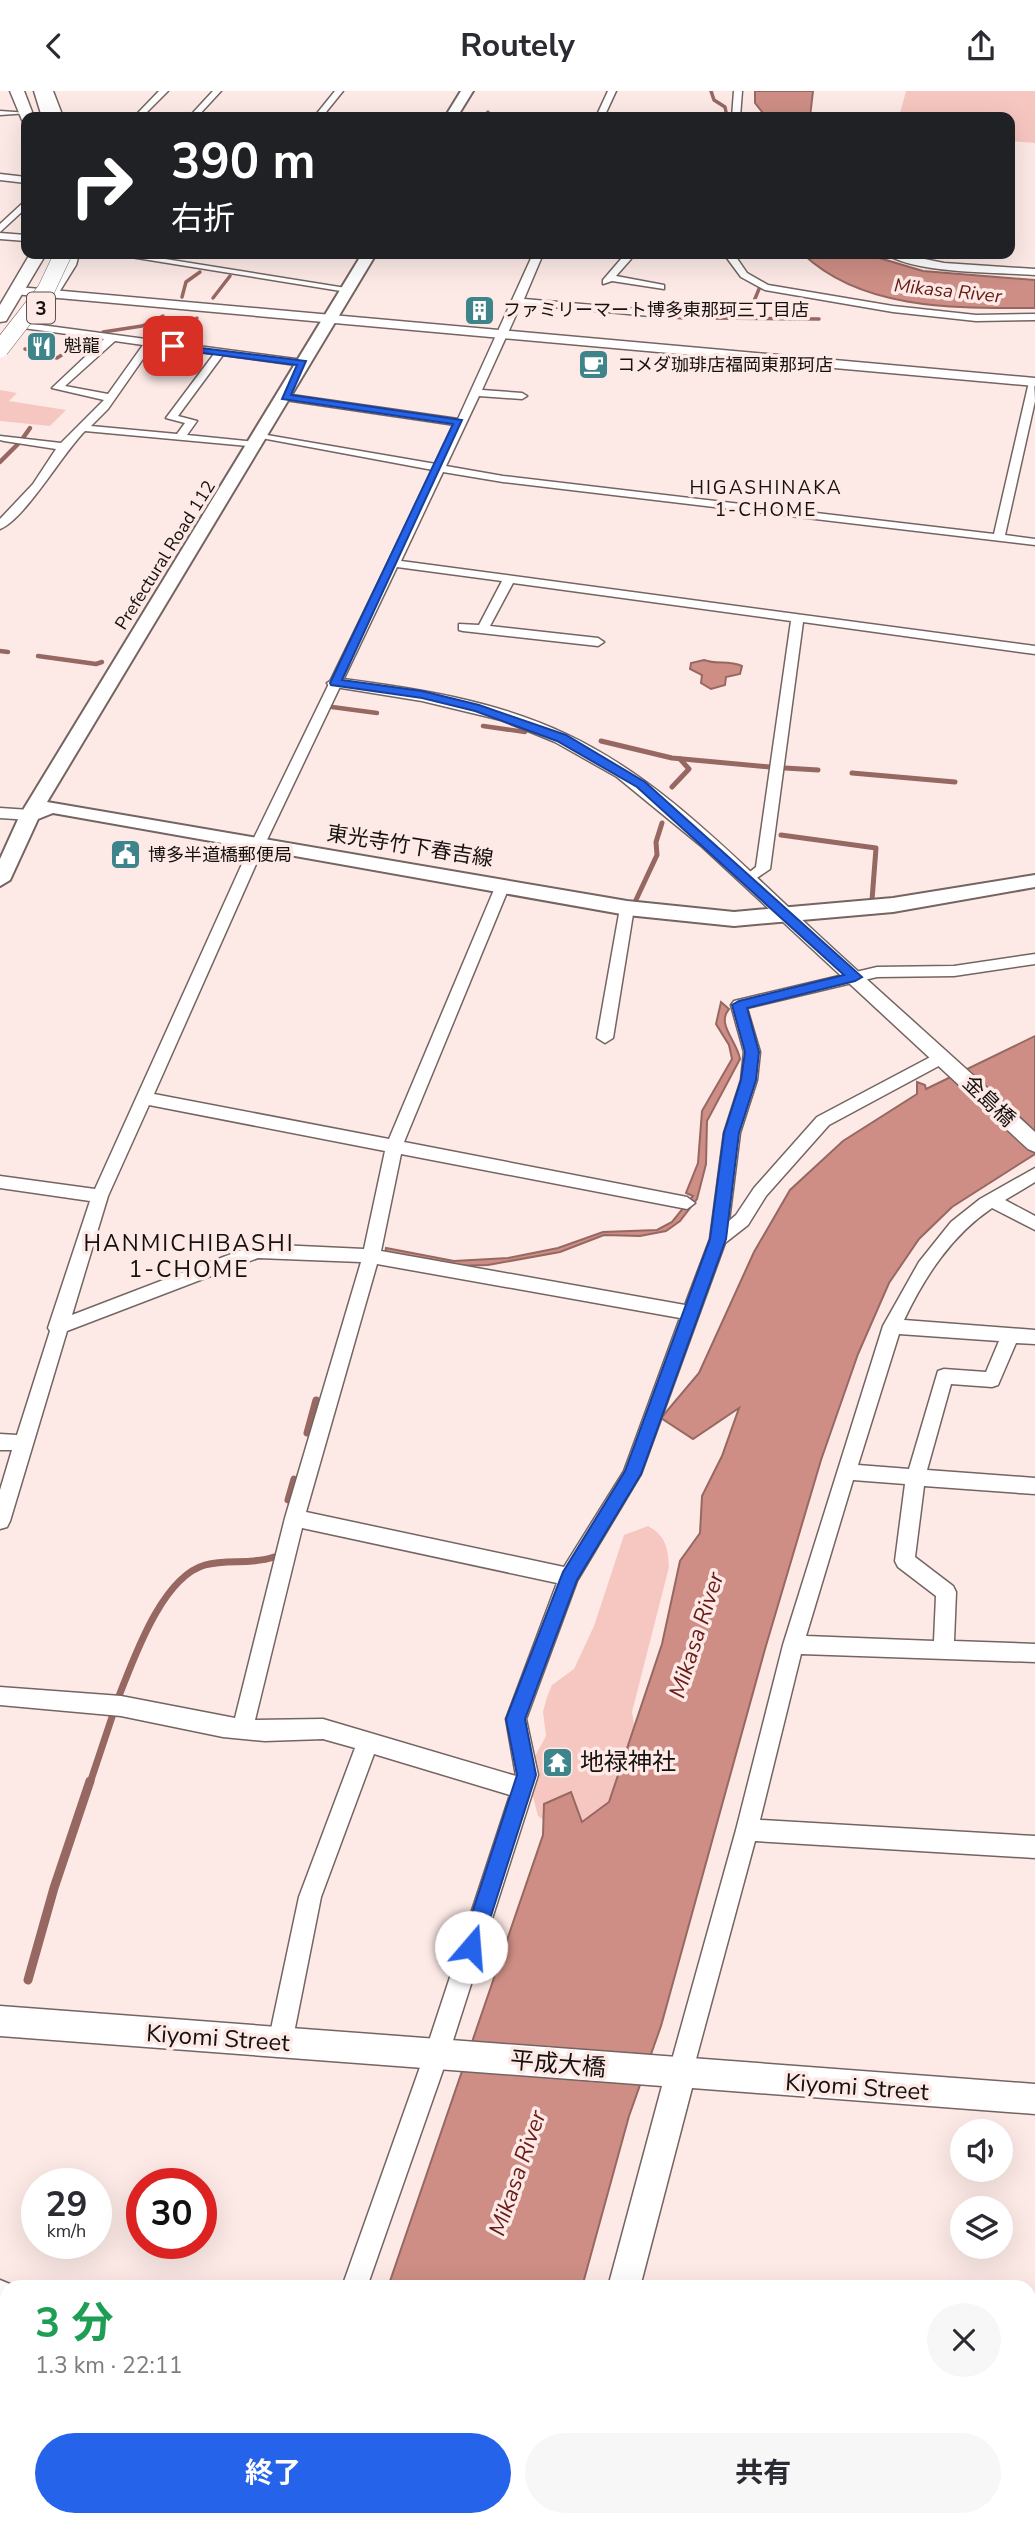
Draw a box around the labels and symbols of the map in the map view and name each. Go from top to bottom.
water label: Mikasa River [893,272,1004,310]
road number: 3 [27,293,55,323]
building icon: ファミリーマート博多東那珂三丁目店 [463,293,497,327]
place label: ファミリーマート博多東那珂三丁目店 [503,298,809,322]
pin [143,316,203,376]
restaurant icon: 魁龍 [24,329,58,363]
place label: 魁龍 [64,334,100,358]
cafe icon: コメダ珈琲店福岡東那珂店 [577,348,611,382]
place label: コメダ珈琲店福岡東那珂店 [617,353,833,377]
district label: HIGASHINAKA 1-CHOME [690,475,842,523]
street label: Prefectural Road 112 [109,476,221,634]
street label: 東光寺竹下春吉線 [325,819,495,873]
public building icon: 博多半道橋郵便局 [108,838,142,872]
place label: 博多半道橋郵便局 [148,843,292,867]
street label: 金島橋 [957,1069,1021,1133]
district label: HANMICHIBASHI 1-CHOME [83,1228,295,1285]
water label: Mikasa River [662,1568,732,1702]
temple icon: 地禄神社 [540,1745,574,1779]
place label: 地禄神社 [580,1746,676,1778]
position arrow [434,1910,508,1984]
street label: Kiyomi Street [145,2017,291,2059]
street label: 平成大橋 [509,2044,607,2084]
street label: Kiyomi Street [784,2066,930,2108]
water label: Mikasa River [482,2106,554,2240]
speed limit sign: 30 [126,2168,217,2259]

